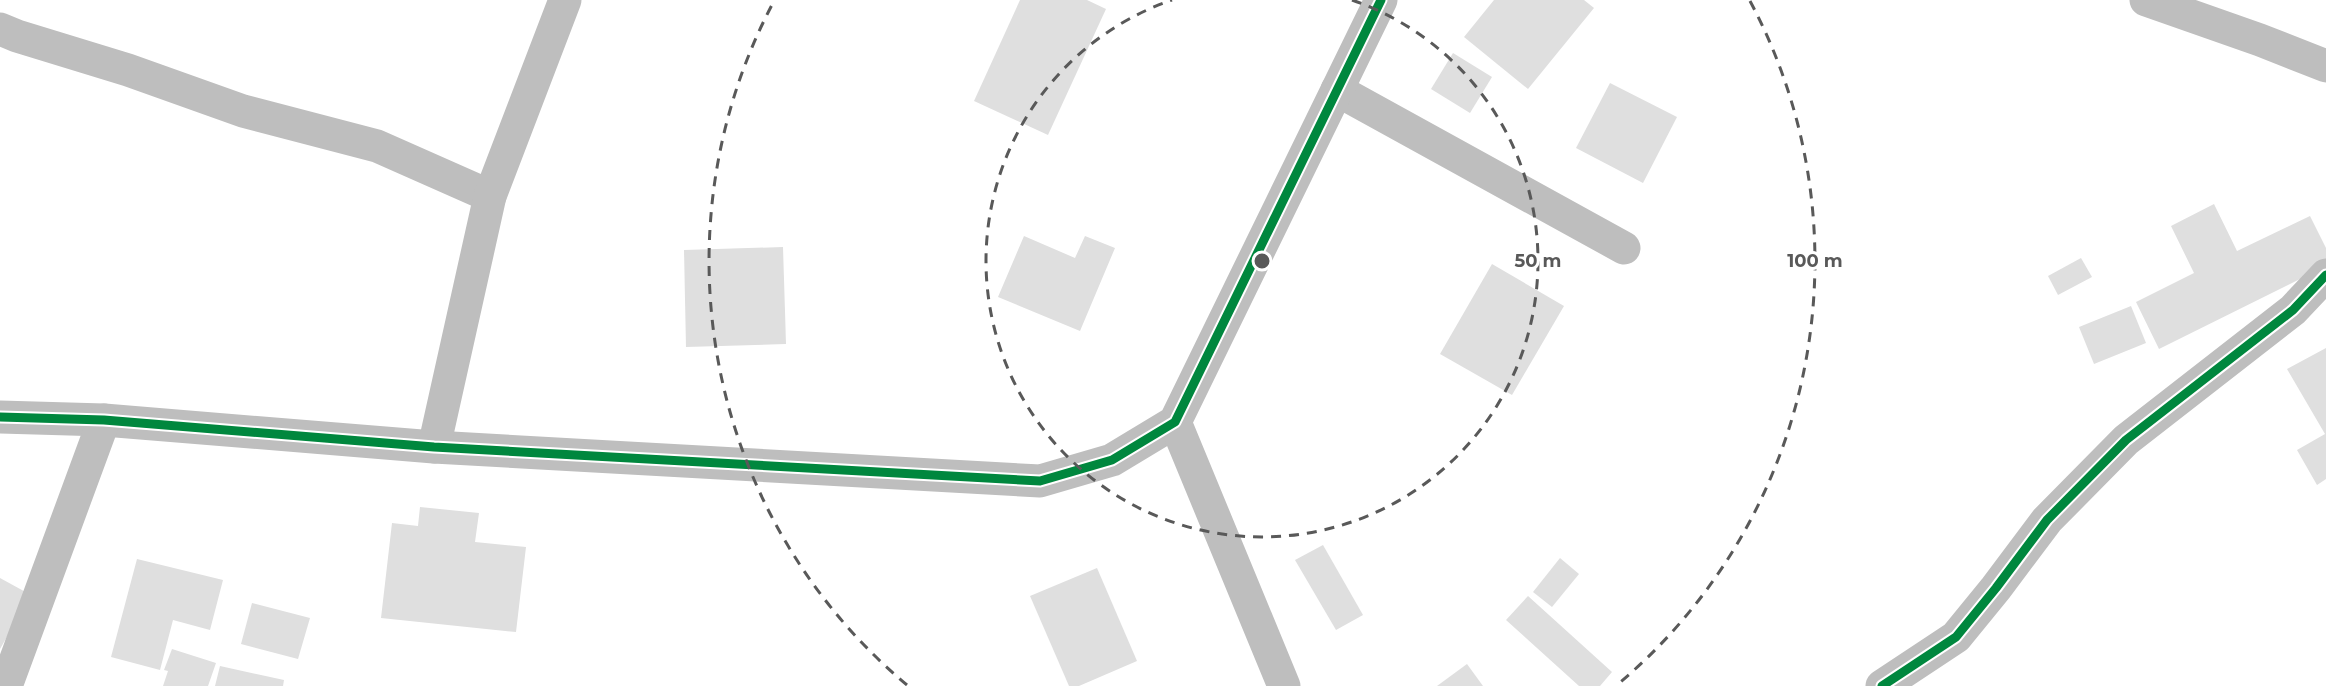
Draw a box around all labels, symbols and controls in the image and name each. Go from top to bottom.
text: 50 m [1515,250,1561,272]
text: 100 m [1787,250,1843,272]
centre of rings [1252,251,1272,271]

